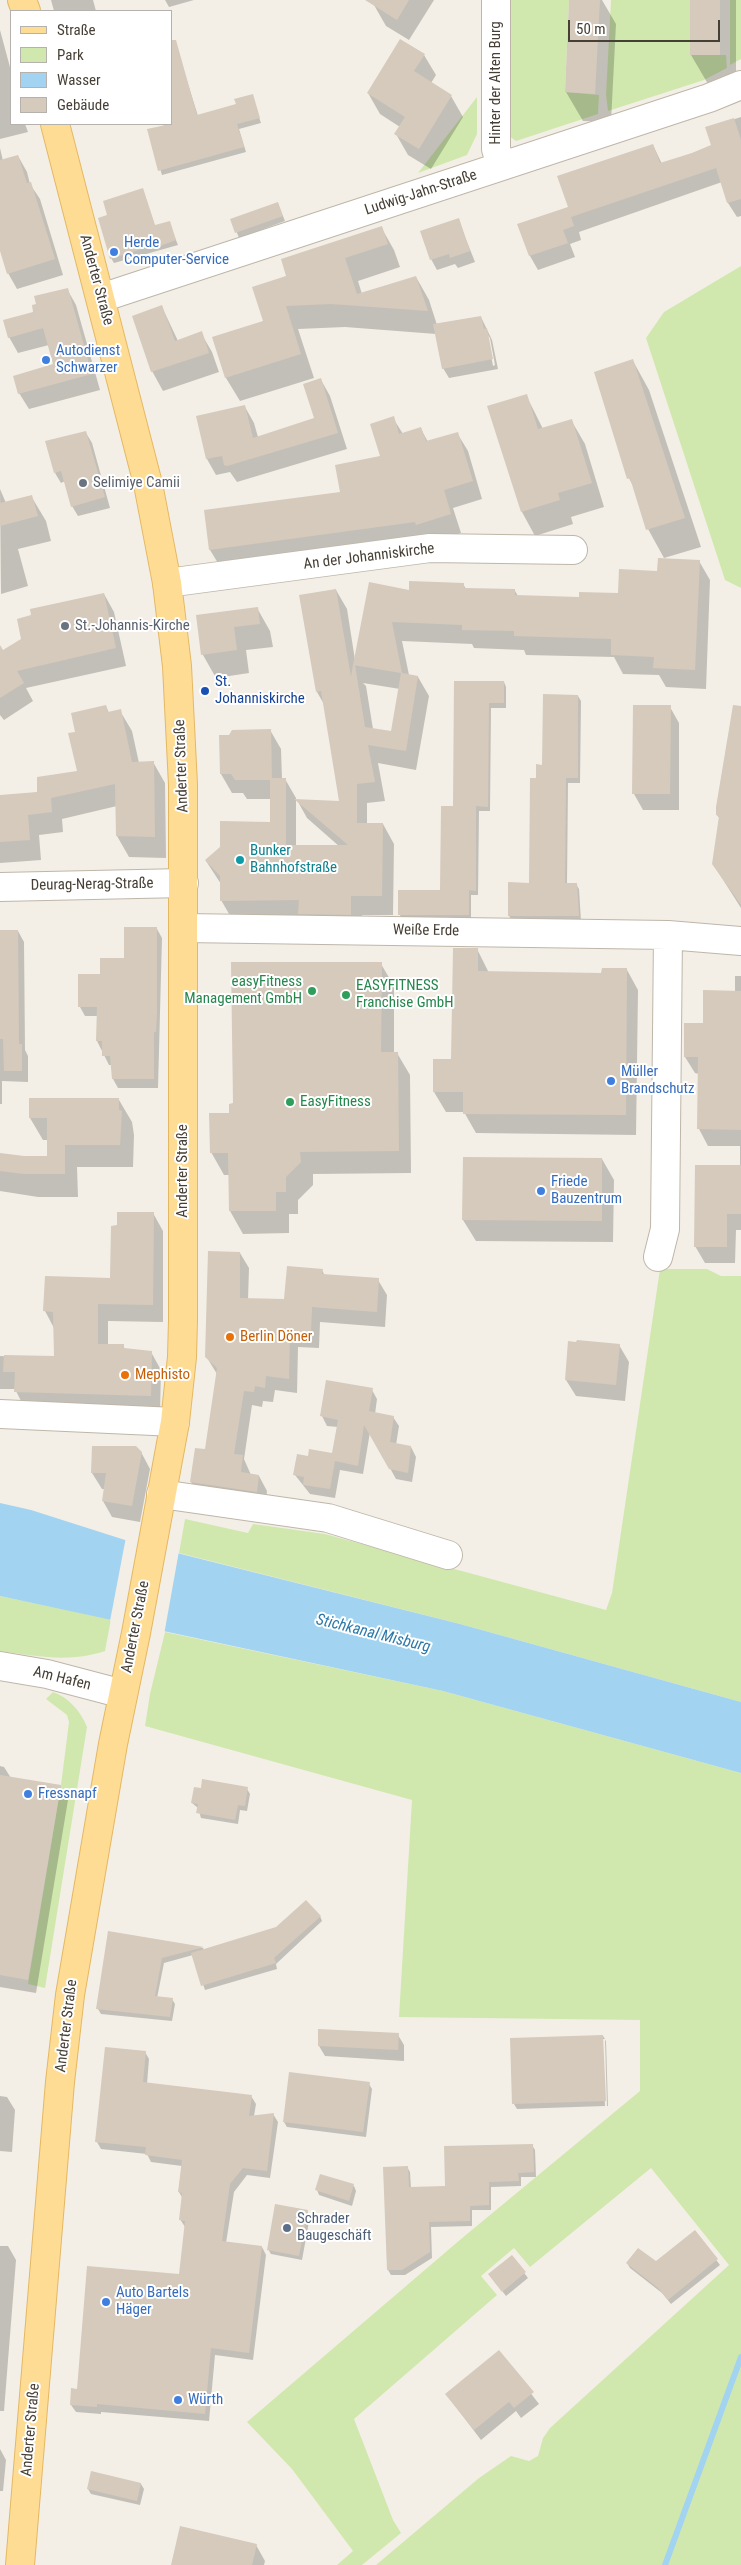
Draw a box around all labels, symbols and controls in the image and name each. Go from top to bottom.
legend [10,10,172,125]
scale bar [571,10,724,42]
text: 50 m [576,20,606,38]
text: Straße [57,21,96,39]
street label: Hinter der Alten Burg [487,21,505,145]
text: Park [57,46,84,64]
text: Wasser [57,71,101,89]
text: Gebäude [57,96,109,114]
street label: Ludwig-Jahn-Straße [363,166,479,220]
street label: Anderter Straße [75,233,117,327]
place label: Herde Computer-Service [124,234,229,269]
marker: Herde Computer-Service [108,246,120,258]
place label: Autodienst Schwarzer [56,342,120,377]
marker: Autodienst Schwarzer [40,354,52,366]
place label: Selimiye Camii [93,474,180,492]
marker: Selimiye Camii [77,477,89,489]
street label: An der Johanniskirche [303,540,435,574]
place label: St.-Johannis-Kirche [75,617,190,635]
marker: St.-Johannis-Kirche [59,620,71,632]
place label: St. Johanniskirche [215,673,305,708]
marker: St. Johanniskirche [199,685,211,697]
street label: Anderter Straße [171,719,193,813]
place label: Bunker Bahnhofstraße [250,842,337,877]
marker: Bunker Bahnhofstraße [234,854,246,866]
street label: Deurag-Nerag-Straße [30,875,154,895]
street label: Weiße Erde [393,921,459,941]
place label: easyFitness Management GmbH [184,973,302,1008]
place label: EASYFITNESS Franchise GmbH [356,977,454,1012]
marker: easyFitness Management GmbH [306,985,318,997]
marker: EASYFITNESS Franchise GmbH [340,989,352,1001]
place label: Müller Brandschutz [621,1063,695,1098]
marker: Müller Brandschutz [605,1075,617,1087]
place label: EasyFitness [300,1093,371,1111]
marker: EasyFitness [284,1096,296,1108]
street label: Anderter Straße [174,1124,192,1218]
place label: Friede Bauzentrum [551,1173,622,1208]
marker: Friede Bauzentrum [535,1185,547,1197]
place label: Berlin Döner [240,1328,312,1346]
marker: Berlin Döner [224,1331,236,1343]
place label: Mephisto [135,1366,190,1384]
marker: Mephisto [119,1369,131,1381]
street label: Anderter Straße [118,1579,154,1675]
water label: Stichkanal Misburg [314,1611,432,1657]
street label: Am Hafen [31,1663,93,1695]
place label: Fressnapf [38,1785,97,1803]
marker: Fressnapf [22,1788,34,1800]
street label: Anderter Straße [52,1979,82,2073]
place label: Schrader Baugeschäft [297,2210,371,2245]
marker: Schrader Baugeschäft [281,2222,293,2234]
place label: Auto Bartels Häger [116,2284,189,2319]
marker: Auto Bartels Häger [100,2296,112,2308]
street label: Anderter Straße [18,2383,44,2477]
place label: Würth [188,2391,223,2409]
marker: Würth [172,2394,184,2406]

